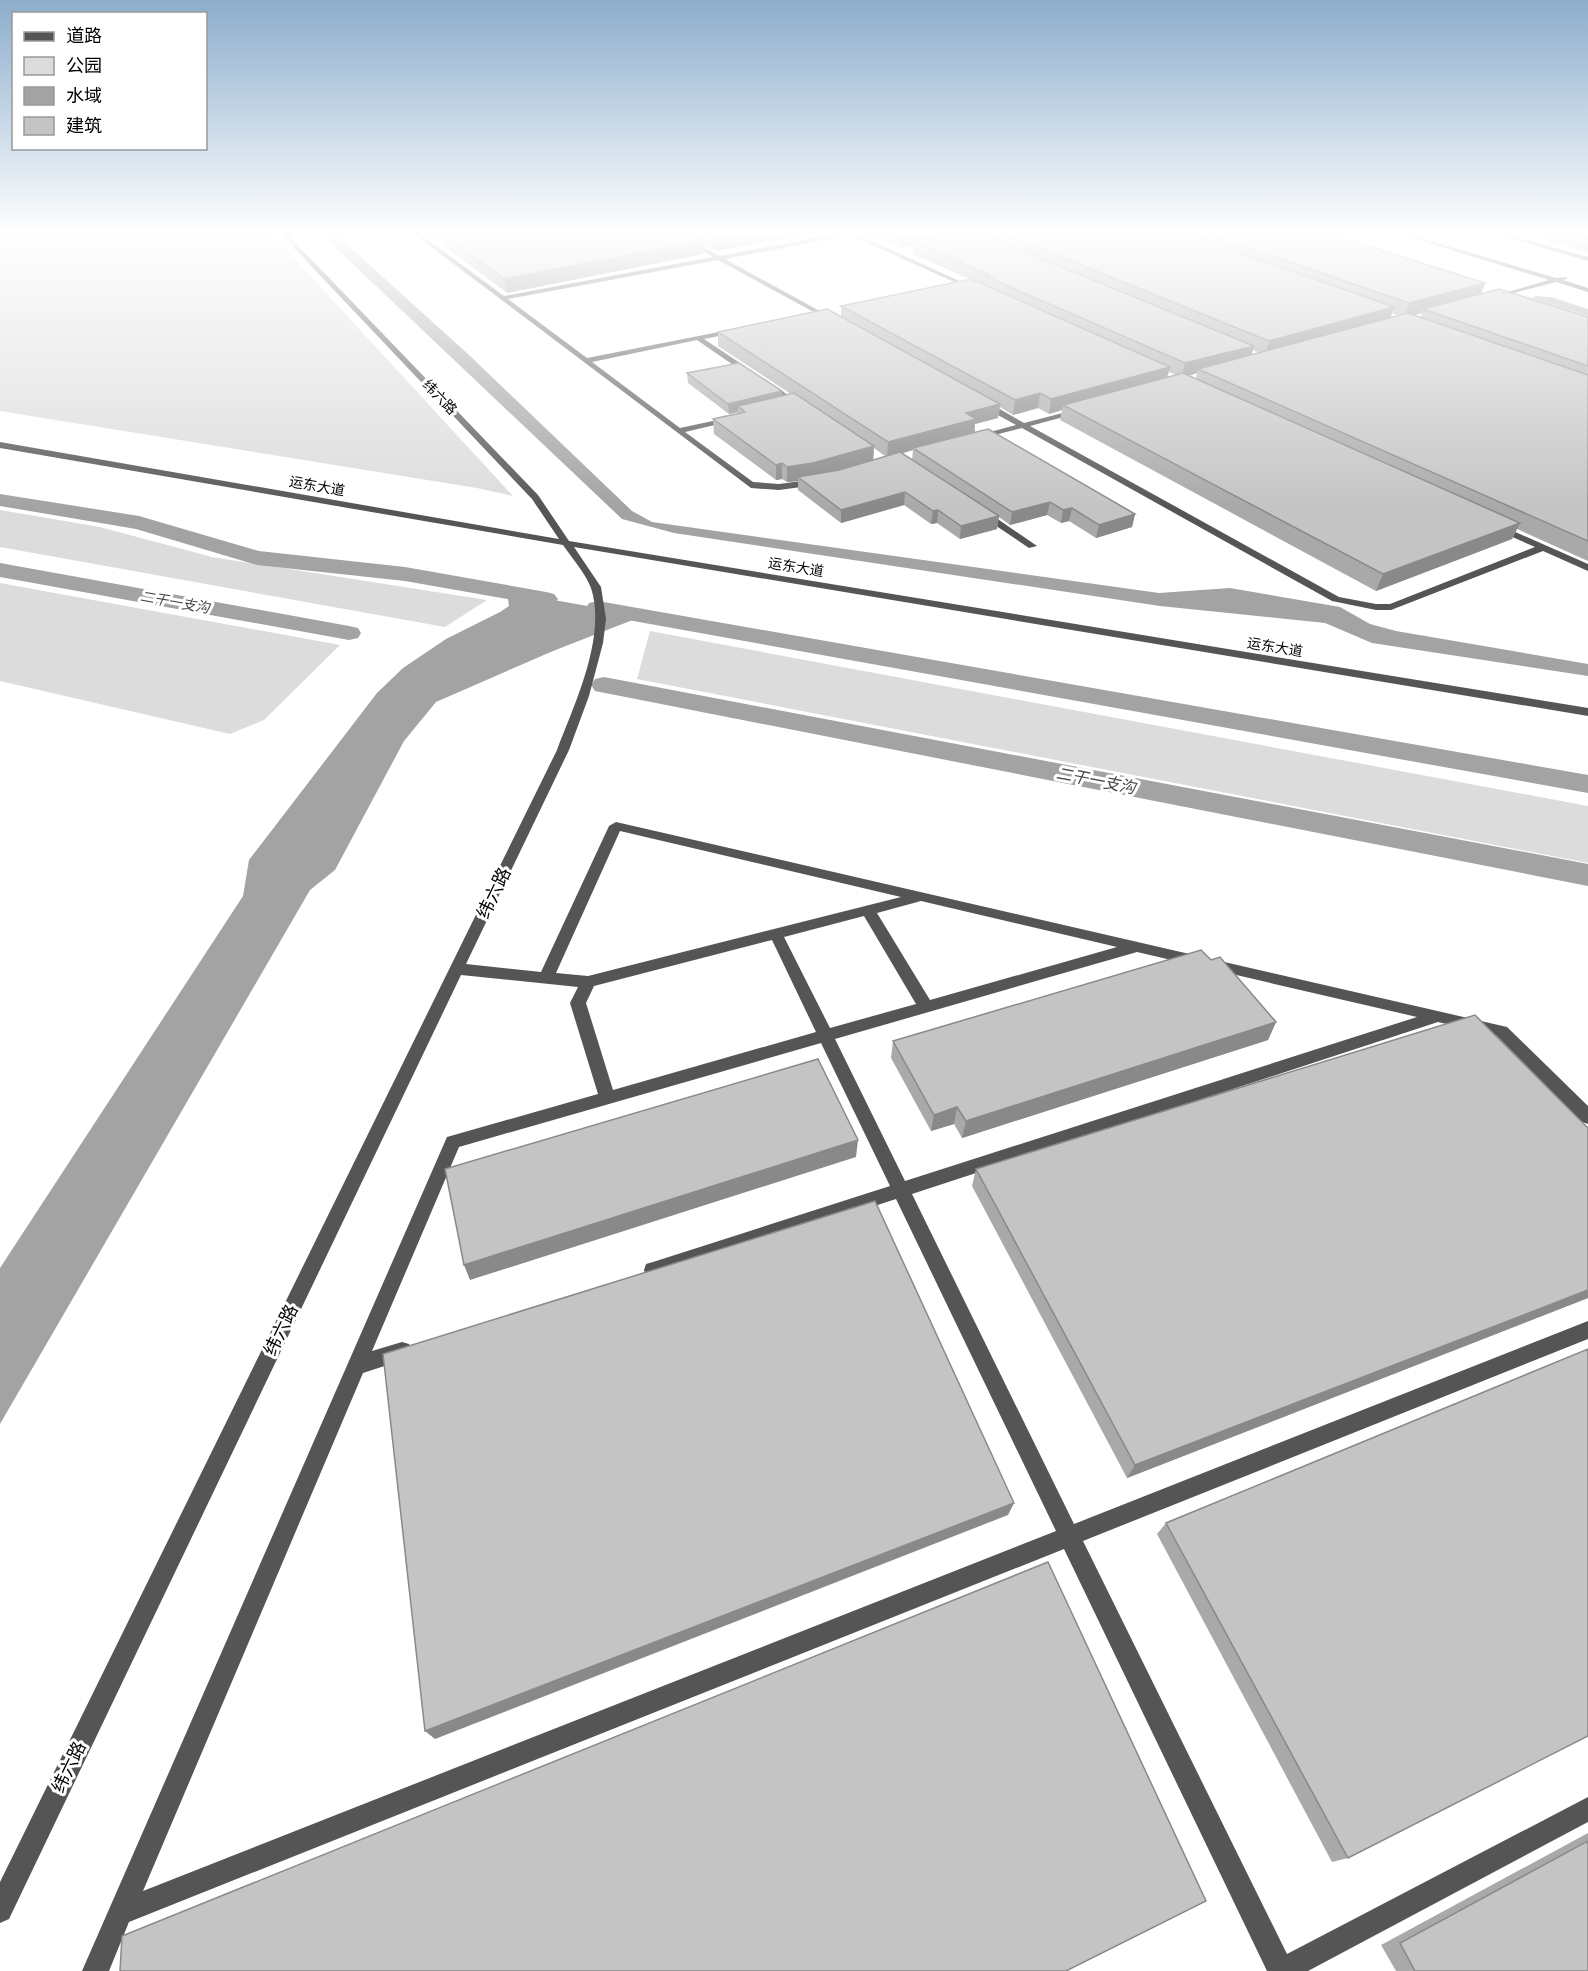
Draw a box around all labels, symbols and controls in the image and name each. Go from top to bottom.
legend [12,12,207,150]
text: 道路 [66,24,102,46]
text: 公园 [66,54,102,76]
text: 水域 [66,84,102,106]
text: 建筑 [66,114,102,136]
street label: 纬六路 [420,376,461,418]
street label: 运东大道 [288,472,346,499]
street label: 运东大道 [767,554,825,579]
water label: 二干一支沟 [139,587,213,616]
street label: 运东大道 [1246,634,1304,659]
water label: 二干一支沟 [1055,763,1139,797]
street label: 纬六路 [471,863,515,922]
street label: 纬六路 [258,1300,302,1359]
street label: 纬六路 [46,1737,90,1796]

